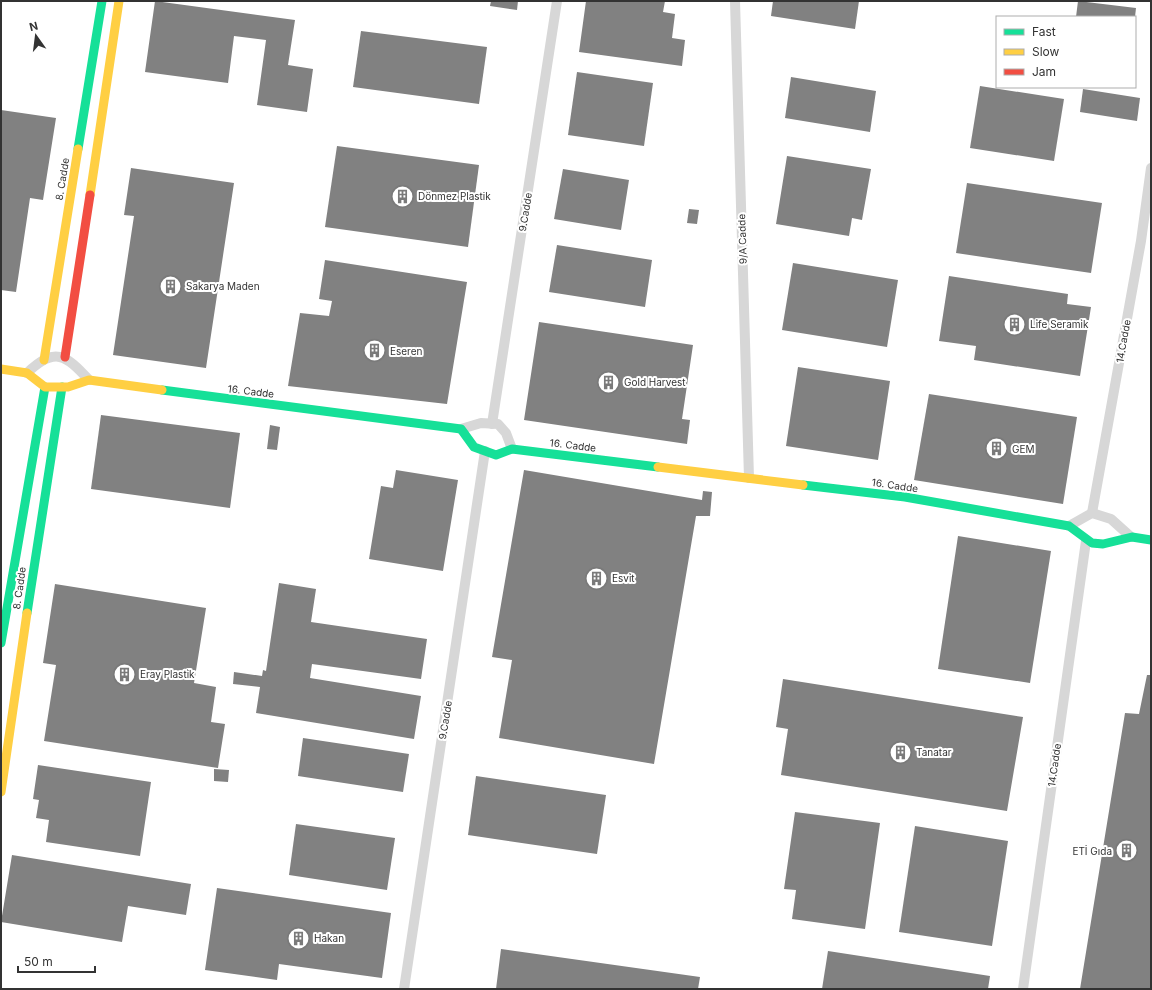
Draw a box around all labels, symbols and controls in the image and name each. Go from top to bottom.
north arrow [16,16,56,56]
legend [996,16,1136,88]
text: N [28,18,39,34]
text: Fast [1032,24,1056,39]
text: Slow [1032,44,1060,59]
text: Jam [1032,64,1056,79]
street label: 8. Cadde [53,157,71,201]
building icon: Dönmez Plastik [389,183,415,209]
place label: Dönmez Plastik [418,190,491,202]
street label: 9.Cadde [516,191,534,232]
street label: 9/A Cadde [735,214,749,264]
building icon: Sakarya Maden [158,273,184,299]
place label: Sakarya Maden [186,280,260,292]
building icon: Life Seramik [1002,311,1028,337]
place label: Life Seramik [1030,318,1089,330]
street label: 14.Cadde [1113,318,1133,364]
building icon: Eseren [362,338,388,364]
place label: Eseren [390,345,423,357]
building icon: Gold Harvest [595,369,621,395]
place label: Gold Harvest [624,376,686,388]
street label: 16. Cadde [227,382,275,400]
street label: 16. Cadde [549,436,597,454]
building icon: GEM [983,436,1009,462]
place label: GEM [1012,443,1035,455]
street label: 16. Cadde [871,476,919,494]
building icon: Esvit [583,565,609,591]
street label: 8. Cadde [10,566,28,610]
place label: Esvit [612,572,635,584]
building icon: Eray Plastik [112,661,138,687]
place label: Eray Plastik [140,668,195,680]
street label: 9.Cadde [436,699,454,740]
building icon: Tanatar [888,739,914,765]
street label: 14.Cadde [1045,742,1063,787]
place label: Tanatar [916,746,952,758]
building icon: ETİ Gıda [1114,838,1140,864]
place label: ETİ Gıda [1072,844,1112,857]
building icon: Hakan [286,925,312,951]
place label: Hakan [314,932,344,944]
scale bar [18,948,95,974]
text: 50 m [24,954,53,969]

